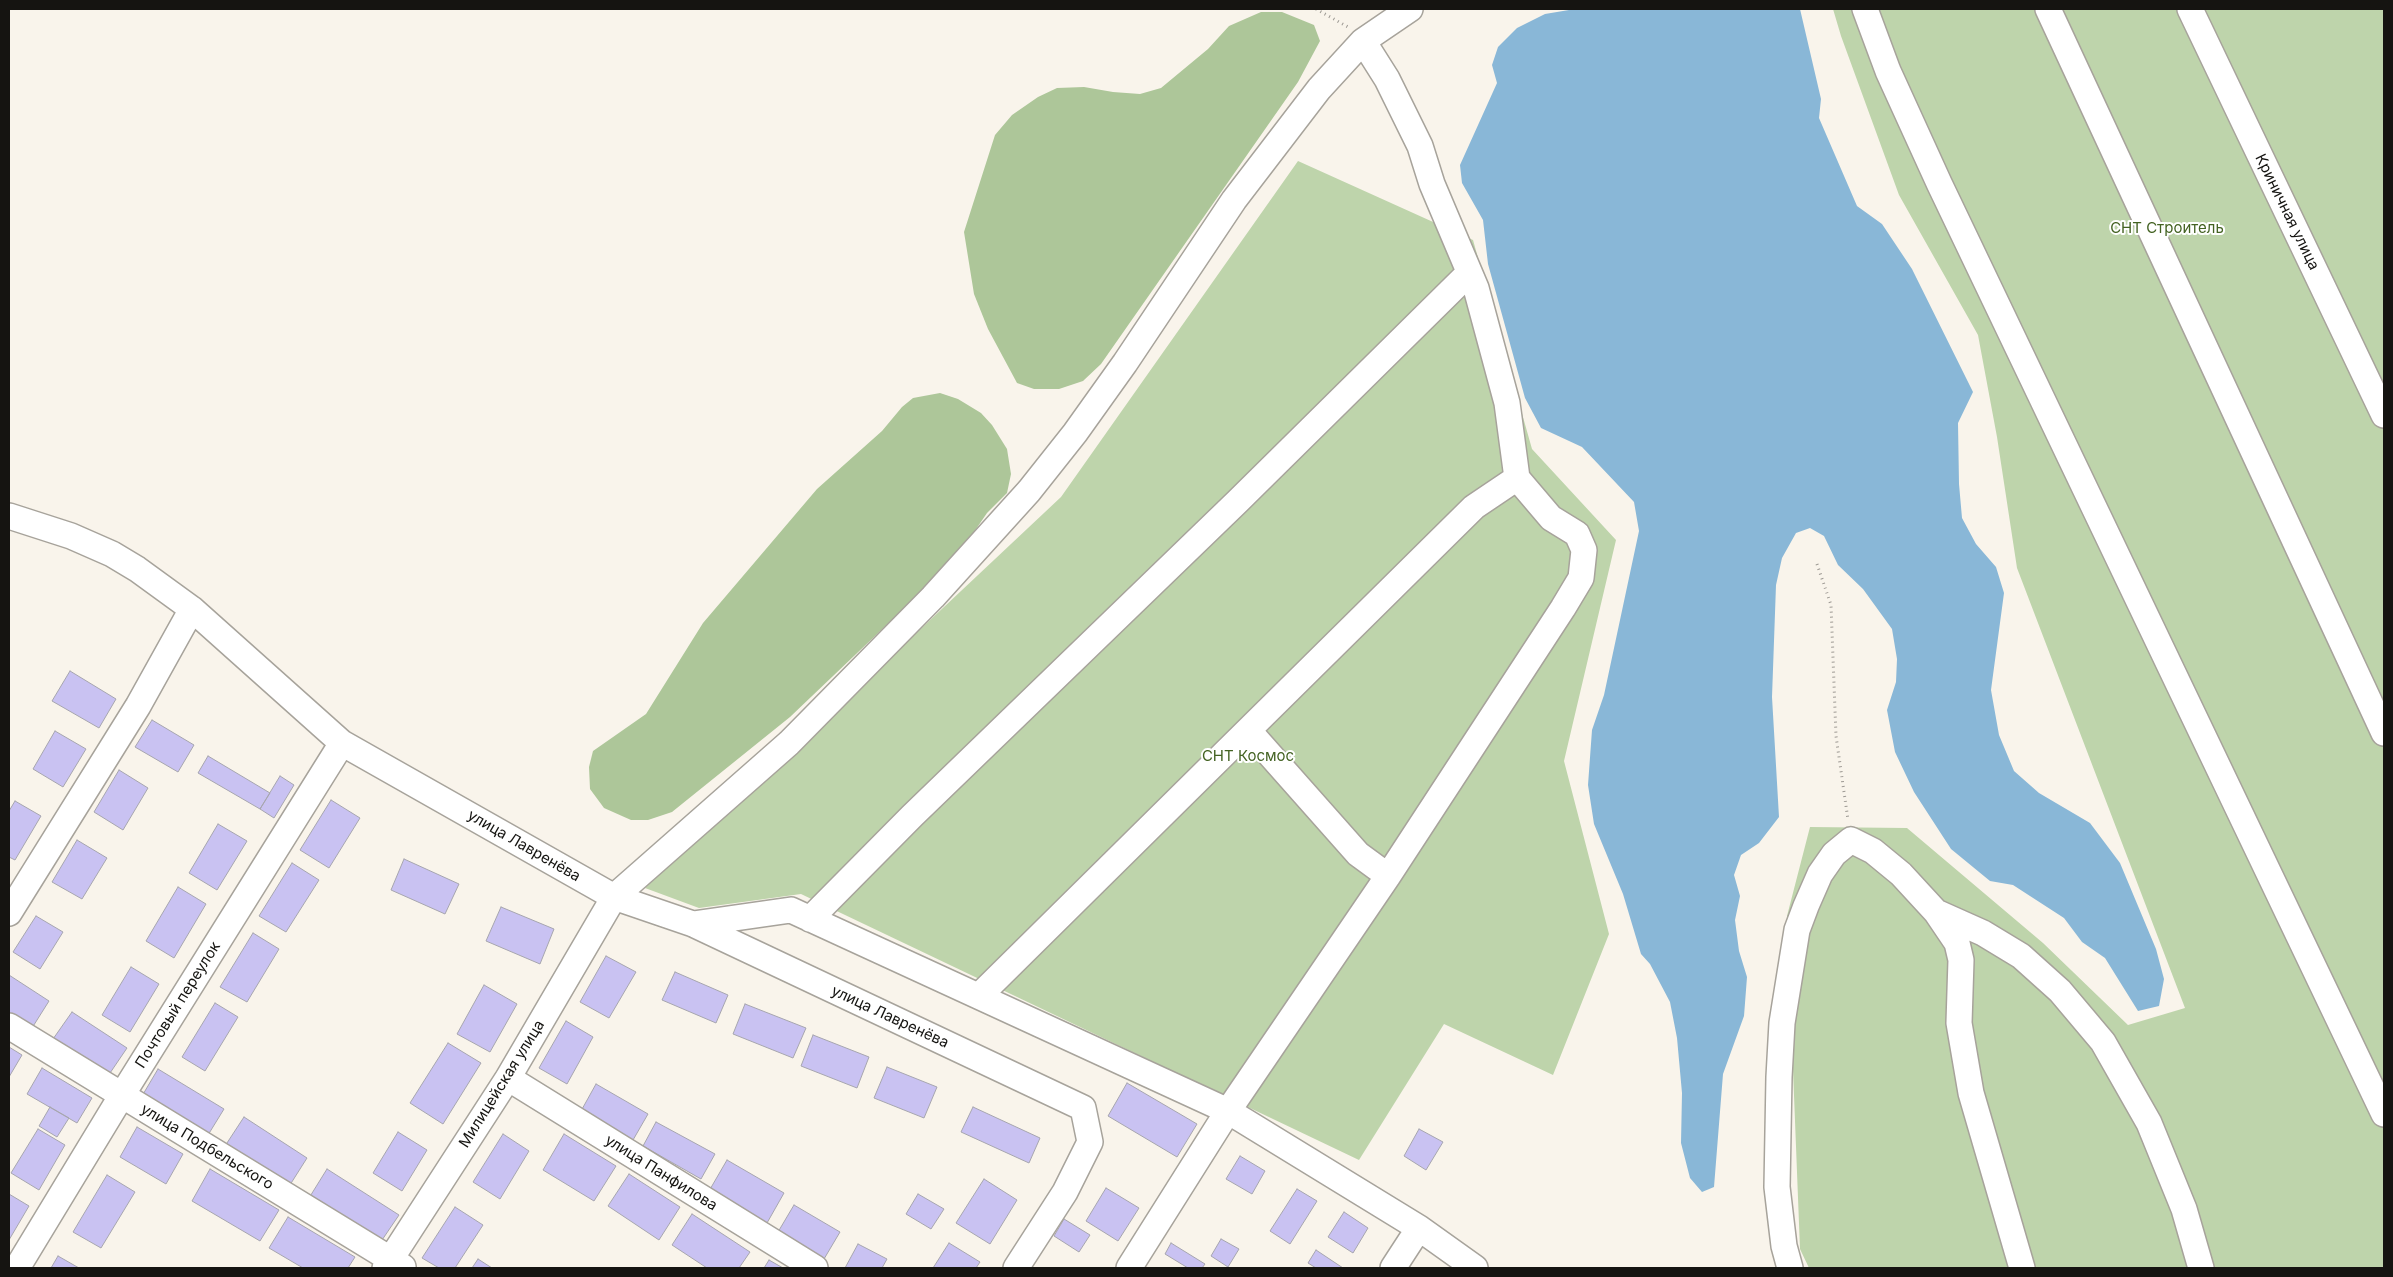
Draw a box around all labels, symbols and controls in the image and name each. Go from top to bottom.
street label: Криничная улица [2251,151,2323,273]
park label: СНТ Строитель [2110,219,2224,237]
park label: СНТ Космос [1202,747,1294,765]
street label: улица Лавренёва [464,806,584,886]
street label: Почтовый переулок [132,938,224,1072]
street label: улица Лавренёва [828,982,952,1052]
street label: Милицейская улица [455,1017,549,1151]
street label: улица Подбельского [137,1100,277,1194]
street label: улица Панфилова [602,1131,720,1215]

